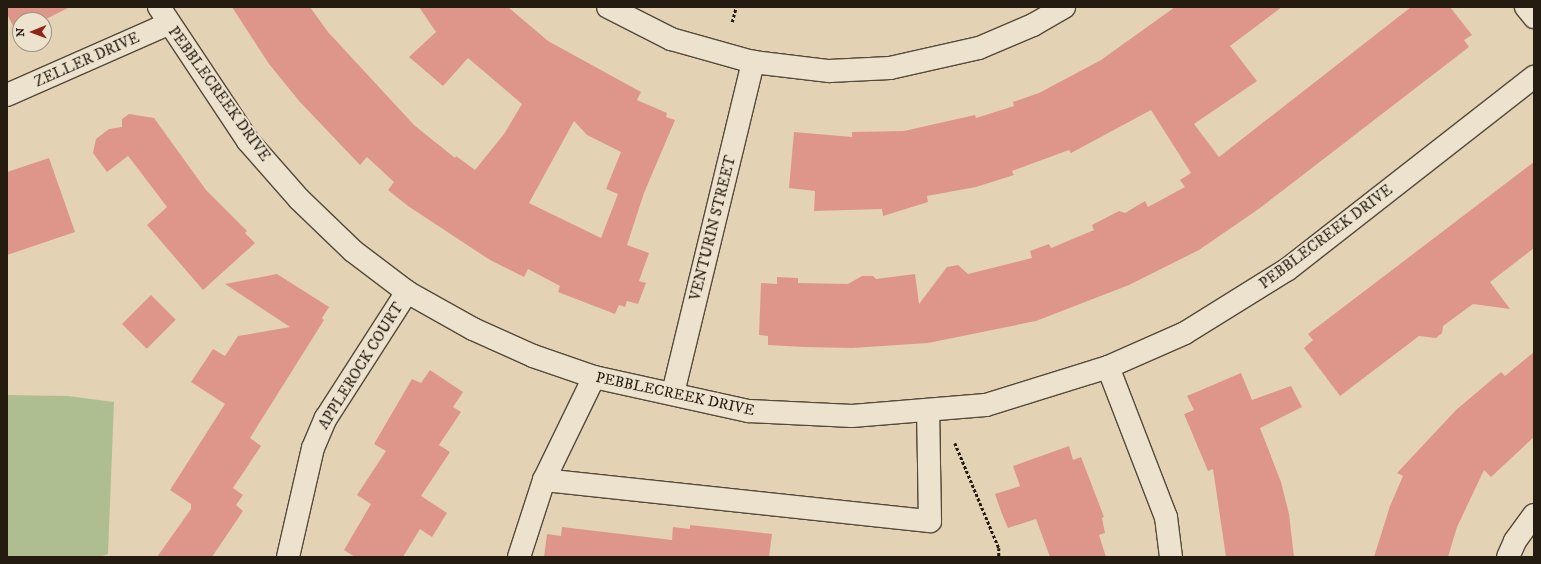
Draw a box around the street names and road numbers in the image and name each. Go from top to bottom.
street label: PEBBLECREEK DRIVE [164,23,274,165]
street label: ZELLER DRIVE [32,29,142,91]
street label: VENTURIN STREET [686,154,740,302]
street label: PEBBLECREEK DRIVE [1256,181,1396,293]
street label: APPLEROCK COURT [315,299,407,433]
street label: PEBBLECREEK DRIVE [594,368,756,420]

